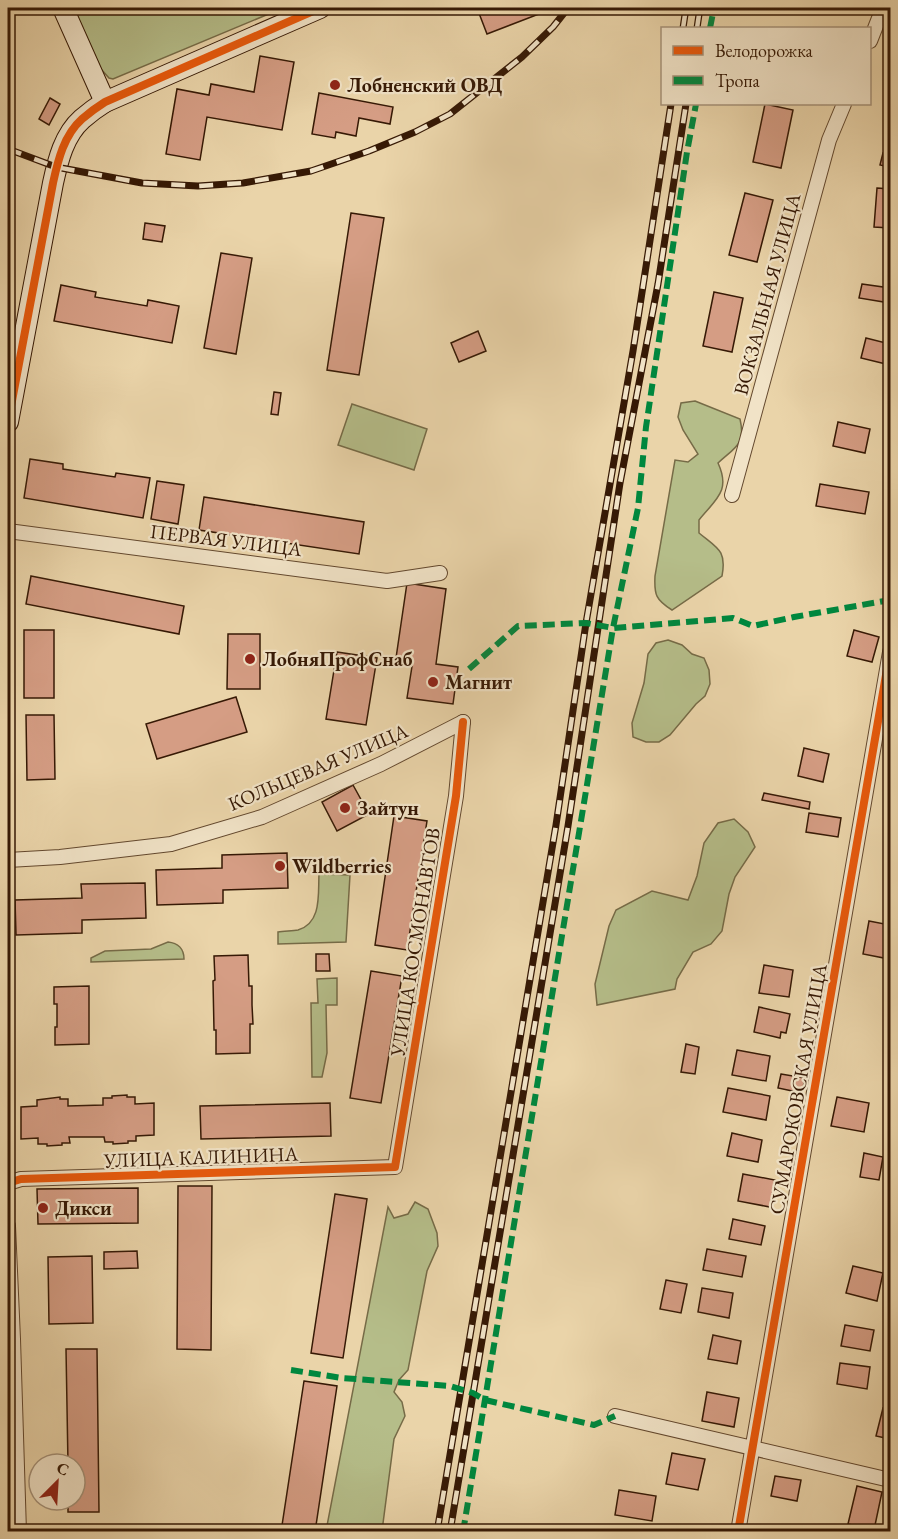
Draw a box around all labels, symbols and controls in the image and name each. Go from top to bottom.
legend [661,27,871,105]
text: Велодорожка [715,39,814,62]
text: Тропа [715,69,761,92]
place label: Лобненский ОВД [347,72,502,98]
marker: Лобненский ОВД [328,78,342,92]
street label: ВОКЗАЛЬНАЯ УЛИЦА [728,190,807,398]
street label: ПЕРВАЯ УЛИЦА [149,518,304,562]
place label: ЛобняПрофСнаб [262,646,413,672]
marker: ЛобняПрофСнаб [243,652,257,666]
place label: Магнит [445,669,512,695]
marker: Магнит [426,675,440,689]
street label: КОЛЬЦЕВАЯ УЛИЦА [224,717,412,817]
place label: Зайтун [357,795,419,821]
marker: Зайтун [338,801,352,815]
street label: УЛИЦА КОСМОНАВТОВ [384,826,446,1059]
place label: Wildberries [292,853,391,879]
marker: Wildberries [273,859,287,873]
street label: СУМАРОКОВСКАЯ УЛИЦА [763,961,833,1216]
street label: УЛИЦА КАЛИНИНА [102,1141,299,1173]
place label: Дикси [55,1195,112,1221]
marker: Дикси [36,1201,50,1215]
north arrow [27,1452,87,1512]
text: С [53,1457,72,1481]

